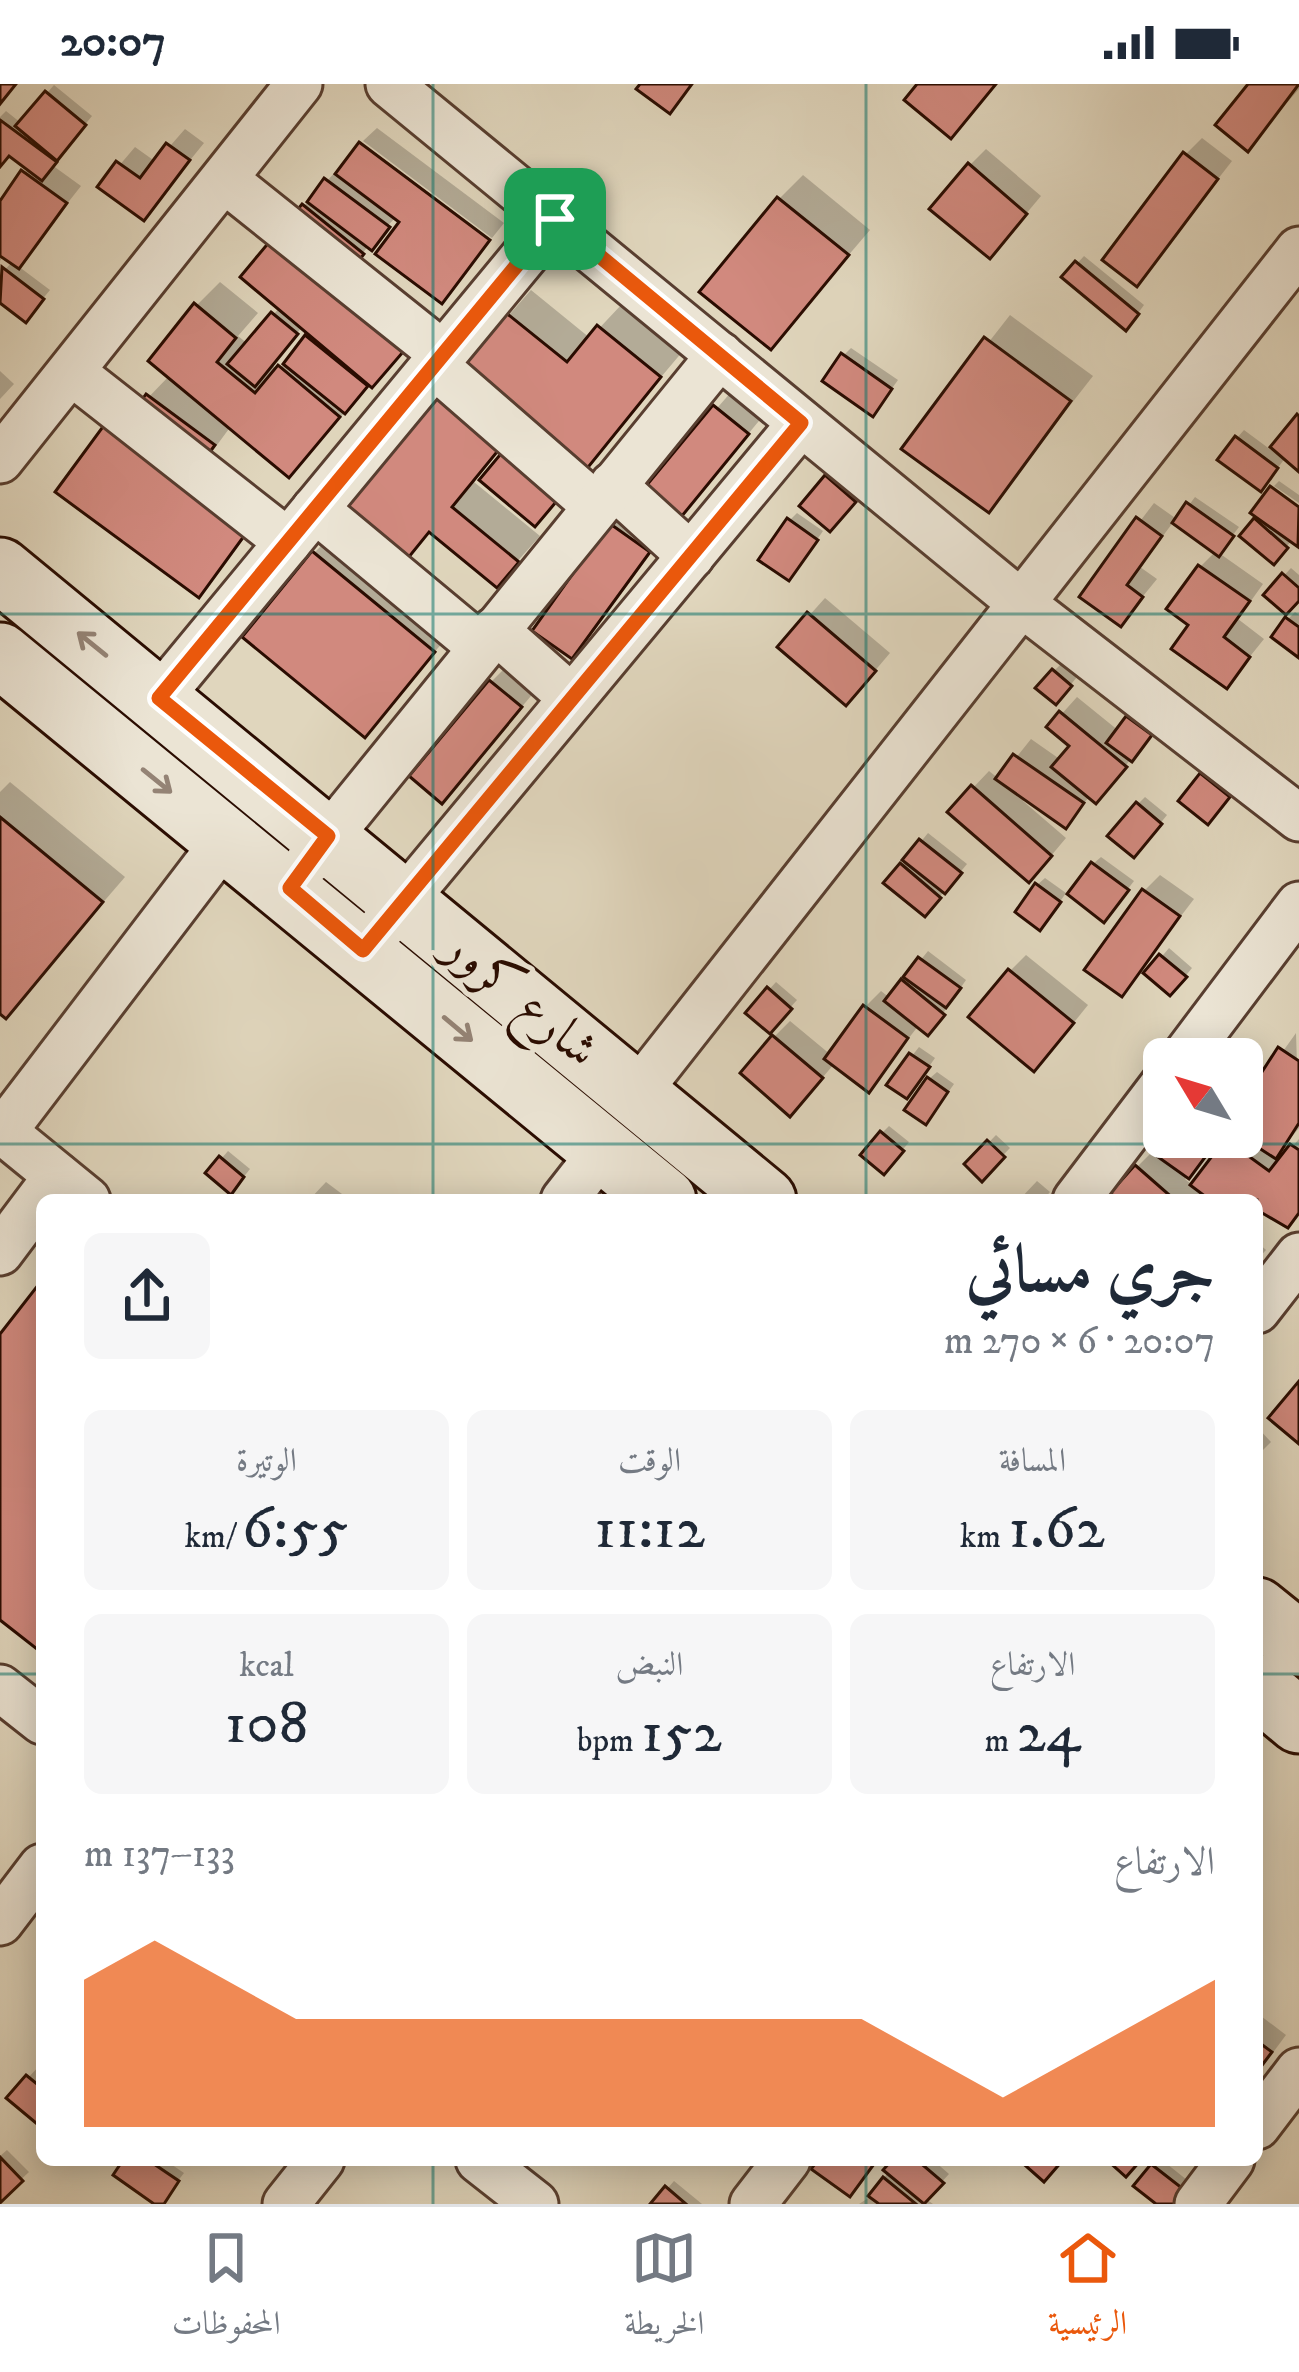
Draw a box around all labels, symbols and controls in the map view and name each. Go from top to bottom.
text: 20:07 [60,14,166,70]
pin [504,168,606,270]
icon: arrive [522,186,588,252]
one-way arrow [76,631,108,657]
one-way arrow [140,767,172,794]
street label: شارع كرور [421,912,612,1089]
one-way arrow [442,1015,473,1043]
north arrow [1143,1038,1263,1158]
map controls [1143,1038,1263,1158]
text: جري مسائي [966,1231,1215,1313]
button: share [84,1233,210,1359]
text: 20:07 · 6 × 270 m [944,1317,1215,1366]
text: الوتيرة [236,1441,297,1482]
text: الوقت [618,1441,681,1482]
text: المسافة [999,1441,1066,1482]
text: 6:55 [242,1492,348,1567]
text: 11:12 [594,1492,705,1567]
text: 1.62 [1008,1492,1105,1567]
text: /km [185,1517,242,1558]
text: km [960,1517,1008,1558]
text: النبض [615,1645,684,1686]
text: الارتفاع [990,1645,1075,1686]
text: kcal [239,1646,294,1687]
text: 108 [224,1687,309,1762]
text: 152 [641,1696,722,1771]
text: 24 [1016,1696,1080,1771]
text: bpm [577,1721,641,1762]
text: m [985,1721,1016,1762]
text: 133–137 m [84,1830,235,1879]
text: الارتفاع [1114,1838,1215,1887]
tab: المحفوظات [172,2225,281,2355]
tab: الخريطة [624,2225,704,2355]
tab: الرئيسية [1048,2225,1127,2355]

